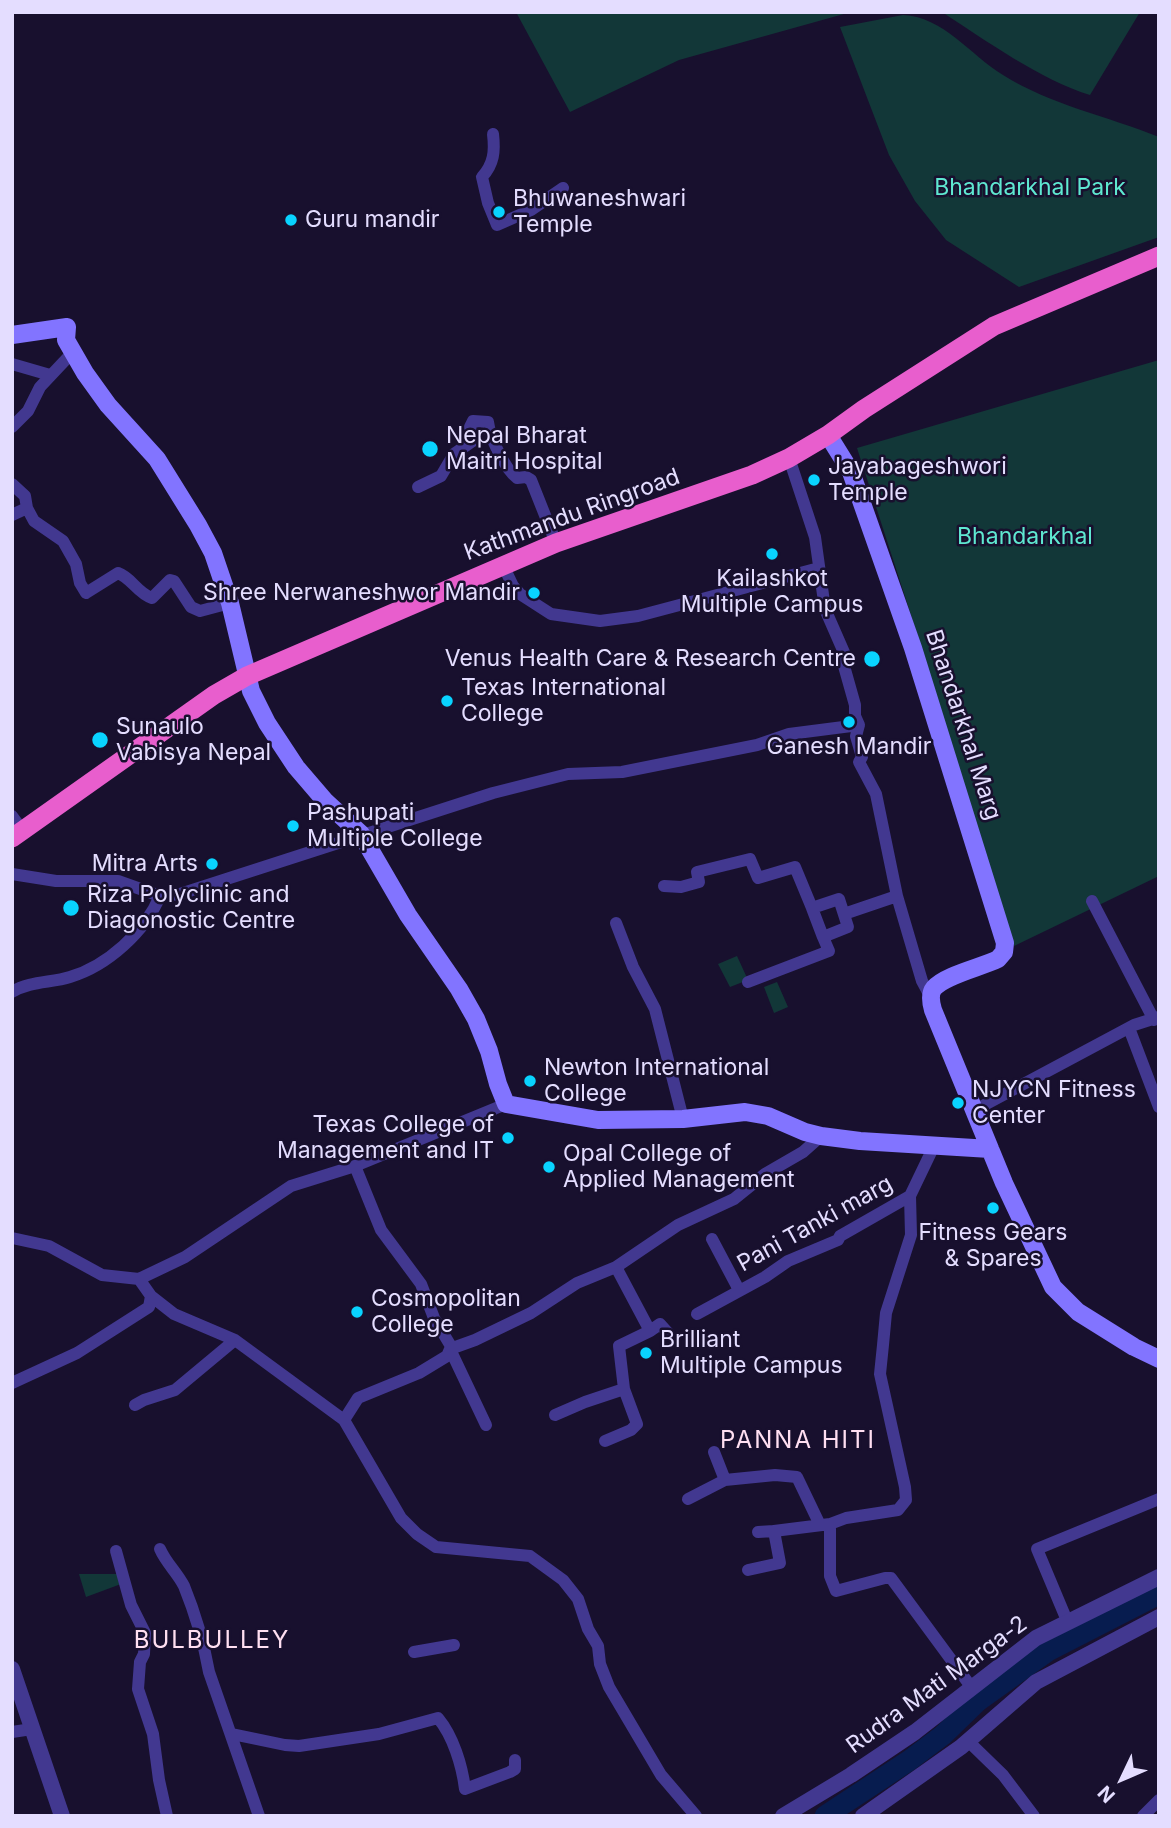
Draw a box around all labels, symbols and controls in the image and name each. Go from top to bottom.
park label: Bhandarkhal Park [934,174,1126,202]
place label: Bhuwaneshwari Temple [513,185,686,239]
marker: Bhuwaneshwari Temple [491,204,507,220]
place label: Guru mandir [305,206,439,234]
marker: Guru mandir [283,212,299,228]
place label: Nepal Bharat Maitri Hospital [446,422,603,476]
marker: Nepal Bharat Maitri Hospital [420,439,440,459]
place label: Jayabageshwori Temple [828,453,1007,507]
street label: Kathmandu Ringroad [460,463,684,567]
marker: Jayabageshwori Temple [806,472,822,488]
park label: Bhandarkhal [957,523,1093,551]
marker: Kailashkot Multiple Campus [764,546,780,562]
place label: Kailashkot Multiple Campus [681,565,863,619]
place label: Shree Nerwaneshwor Mandir [203,579,520,607]
marker: Shree Nerwaneshwor Mandir [526,585,542,601]
street label: Bhandarkhal Marg [919,626,1007,824]
place label: Venus Health Care & Research Centre [445,645,856,673]
marker: Venus Health Care & Research Centre [862,649,882,669]
place label: Texas International College [461,674,666,728]
marker: Texas International College [439,693,455,709]
place label: Sunaulo Vabisya Nepal [116,713,271,767]
marker: Ganesh Mandir [841,714,857,730]
marker: Sunaulo Vabisya Nepal [90,730,110,750]
place label: Ganesh Mandir [767,733,931,761]
place label: Pashupati Multiple College [307,799,483,853]
marker: Pashupati Multiple College [285,818,301,834]
place label: Mitra Arts [92,850,198,878]
marker: Mitra Arts [204,856,220,872]
place label: Riza Polyclinic and Diagonostic Centre [87,881,295,935]
marker: Riza Polyclinic and Diagonostic Centre [61,898,81,918]
place label: Newton International College [544,1054,769,1108]
marker: Newton International College [522,1073,538,1089]
place label: NJYCN Fitness Center [972,1076,1136,1130]
marker: NJYCN Fitness Center [950,1095,966,1111]
place label: Texas College of Management and IT [277,1111,494,1165]
marker: Texas College of Management and IT [500,1130,516,1146]
place label: Opal College of Applied Management [563,1140,795,1194]
marker: Opal College of Applied Management [541,1159,557,1175]
street label: Pani Tanki marg [733,1170,897,1278]
marker: Fitness Gears & Spares [985,1200,1001,1216]
place label: Fitness Gears & Spares [919,1219,1067,1273]
place label: Cosmopolitan College [371,1285,521,1339]
marker: Cosmopolitan College [349,1304,365,1320]
place label: Brilliant Multiple Campus [660,1326,843,1380]
marker: Brilliant Multiple Campus [638,1345,654,1361]
district label: PANNA HITI [721,1427,875,1455]
street label: Rudra Mati Marga-2 [841,1610,1033,1760]
district label: BULBULLEY [135,1627,289,1655]
north arrow [1087,1744,1157,1814]
text: N [1093,1781,1120,1807]

